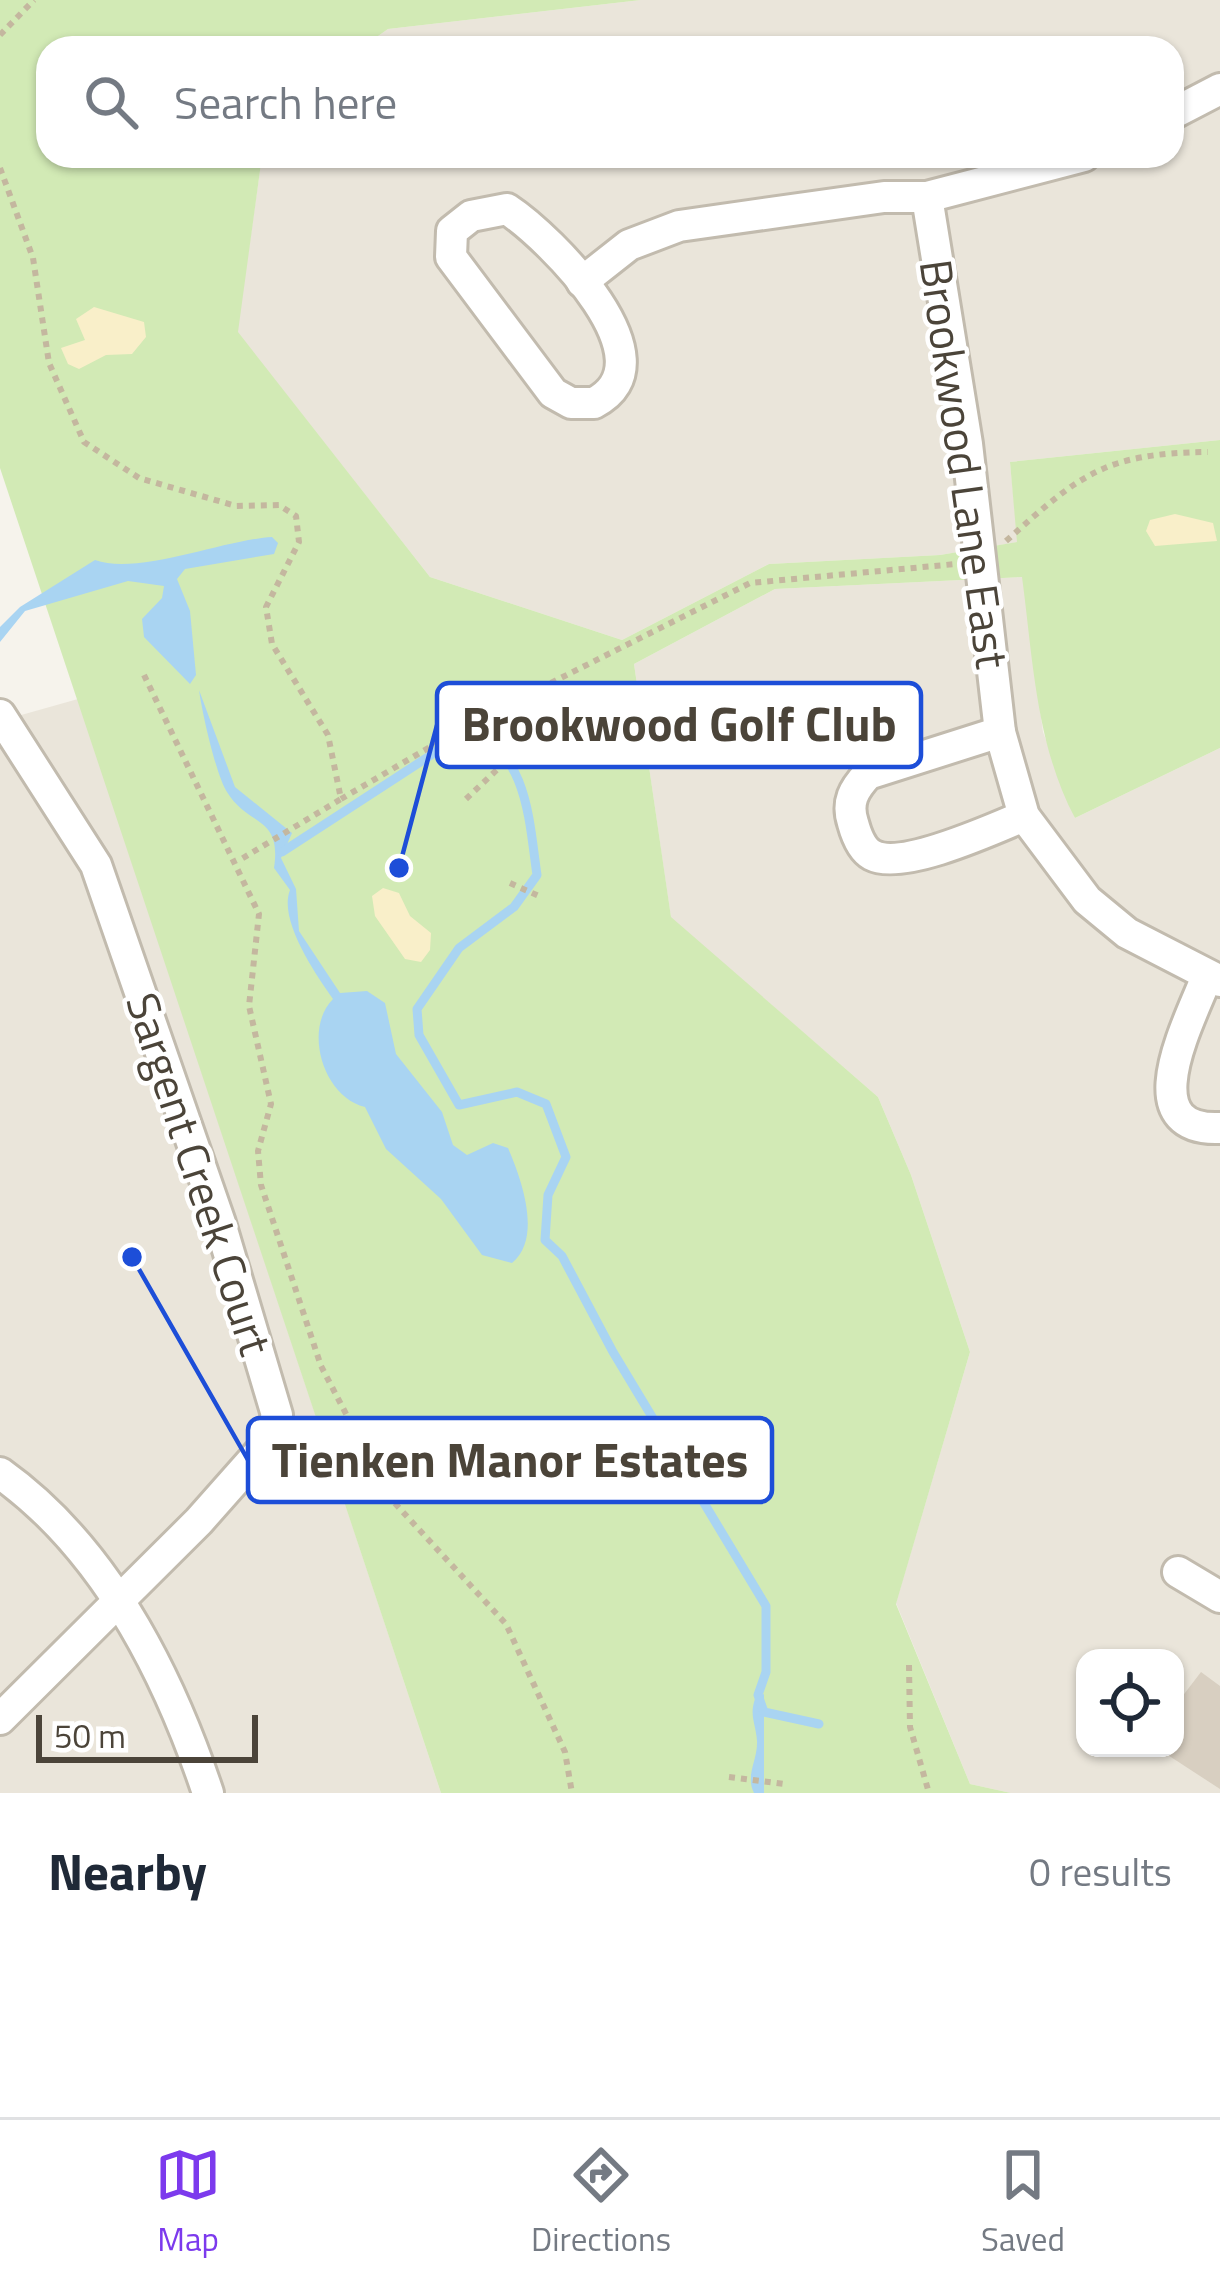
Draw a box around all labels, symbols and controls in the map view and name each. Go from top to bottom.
search box [36,36,1184,168]
text: Search here [174,68,397,136]
icon: search [78,69,144,135]
street label: Brookwood Lane East [903,255,1027,673]
callout: Brookwood Golf Club [437,683,921,767]
text: Brookwood Golf Club [461,687,897,760]
street label: Sargent Creek Court [109,984,291,1364]
callout: Tienken Manor Estates [248,1418,772,1502]
text: Tienken Manor Estates [272,1423,748,1496]
map controls [1076,1649,1184,1757]
button: locate [1076,1649,1184,1757]
scale bar [36,1709,258,1762]
text: 50 m [54,1711,126,1761]
text: Nearby [48,1832,207,1910]
text: 0 results [1029,1842,1172,1901]
tab: Map [155,2142,221,2264]
tab: Directions [531,2142,671,2264]
tab: Saved [981,2142,1065,2264]

